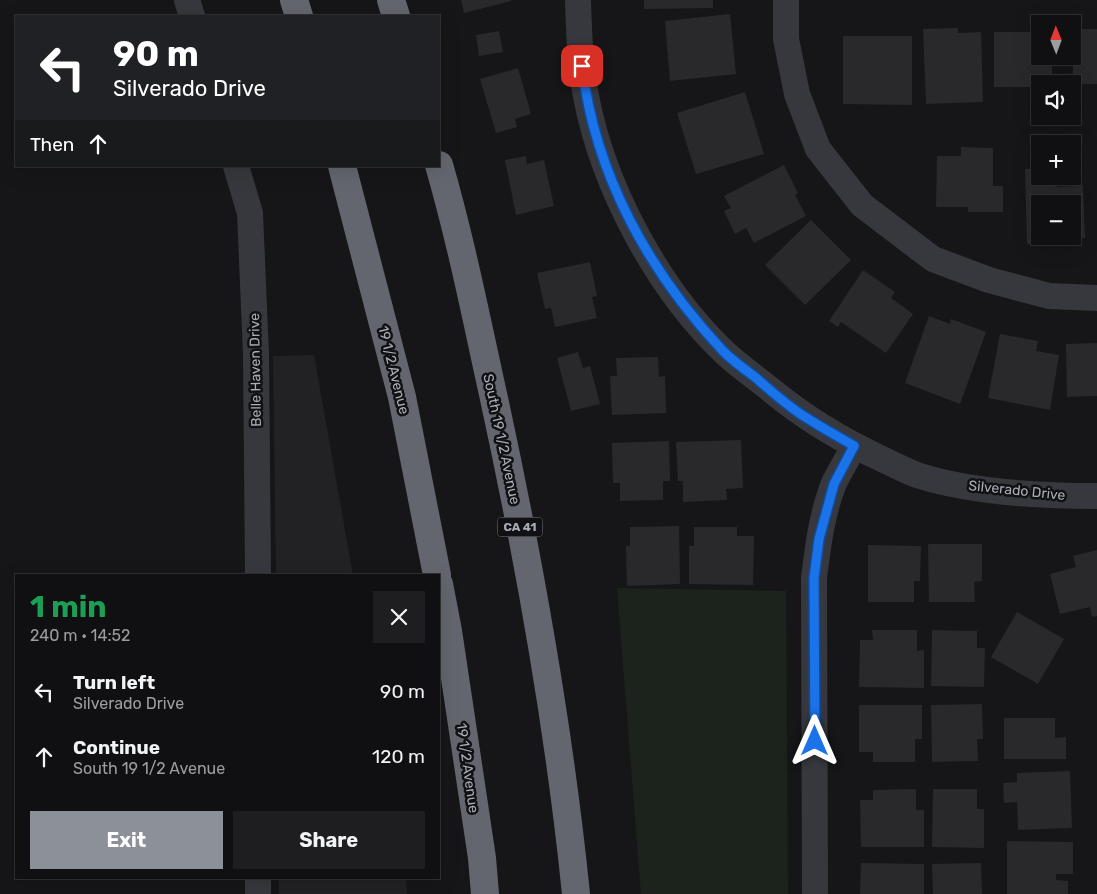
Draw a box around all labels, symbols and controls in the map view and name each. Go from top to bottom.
north arrow [1031,15,1081,65]
map controls [1031,15,1081,245]
text: 90 m [113,33,199,75]
icon: left [30,35,95,100]
pin [561,45,603,87]
icon: arrive [568,52,596,80]
text: Silverado Drive [113,75,266,102]
button: sound [1031,75,1081,125]
icon: ahead [84,130,112,158]
text: Then [30,133,74,156]
button: + [1031,135,1081,185]
button: − [1031,195,1081,245]
street label: Belle Haven Drive [246,313,265,427]
street label: 19 1/2 Avenue [374,324,413,416]
street label: South 19 1/2 Avenue [479,372,524,506]
street label: Silverado Drive [968,477,1066,504]
road number: CA 41 [498,518,542,536]
text: 1 min [30,589,107,625]
button: close [373,591,425,643]
text: 240 m · 14:52 [30,626,130,645]
text: Turn left [73,671,155,694]
icon: left [30,678,58,706]
text: 90 m [380,680,425,703]
text: Silverado Drive [73,694,184,713]
position arrow [788,714,840,766]
street label: 19 1/2 Avenue [453,722,482,814]
text: Continue [73,736,160,759]
icon: ahead [30,743,58,771]
text: 120 m [372,745,425,768]
text: South 19 1/2 Avenue [73,759,225,778]
button: Exit [30,811,223,869]
button: Share [233,811,425,869]

